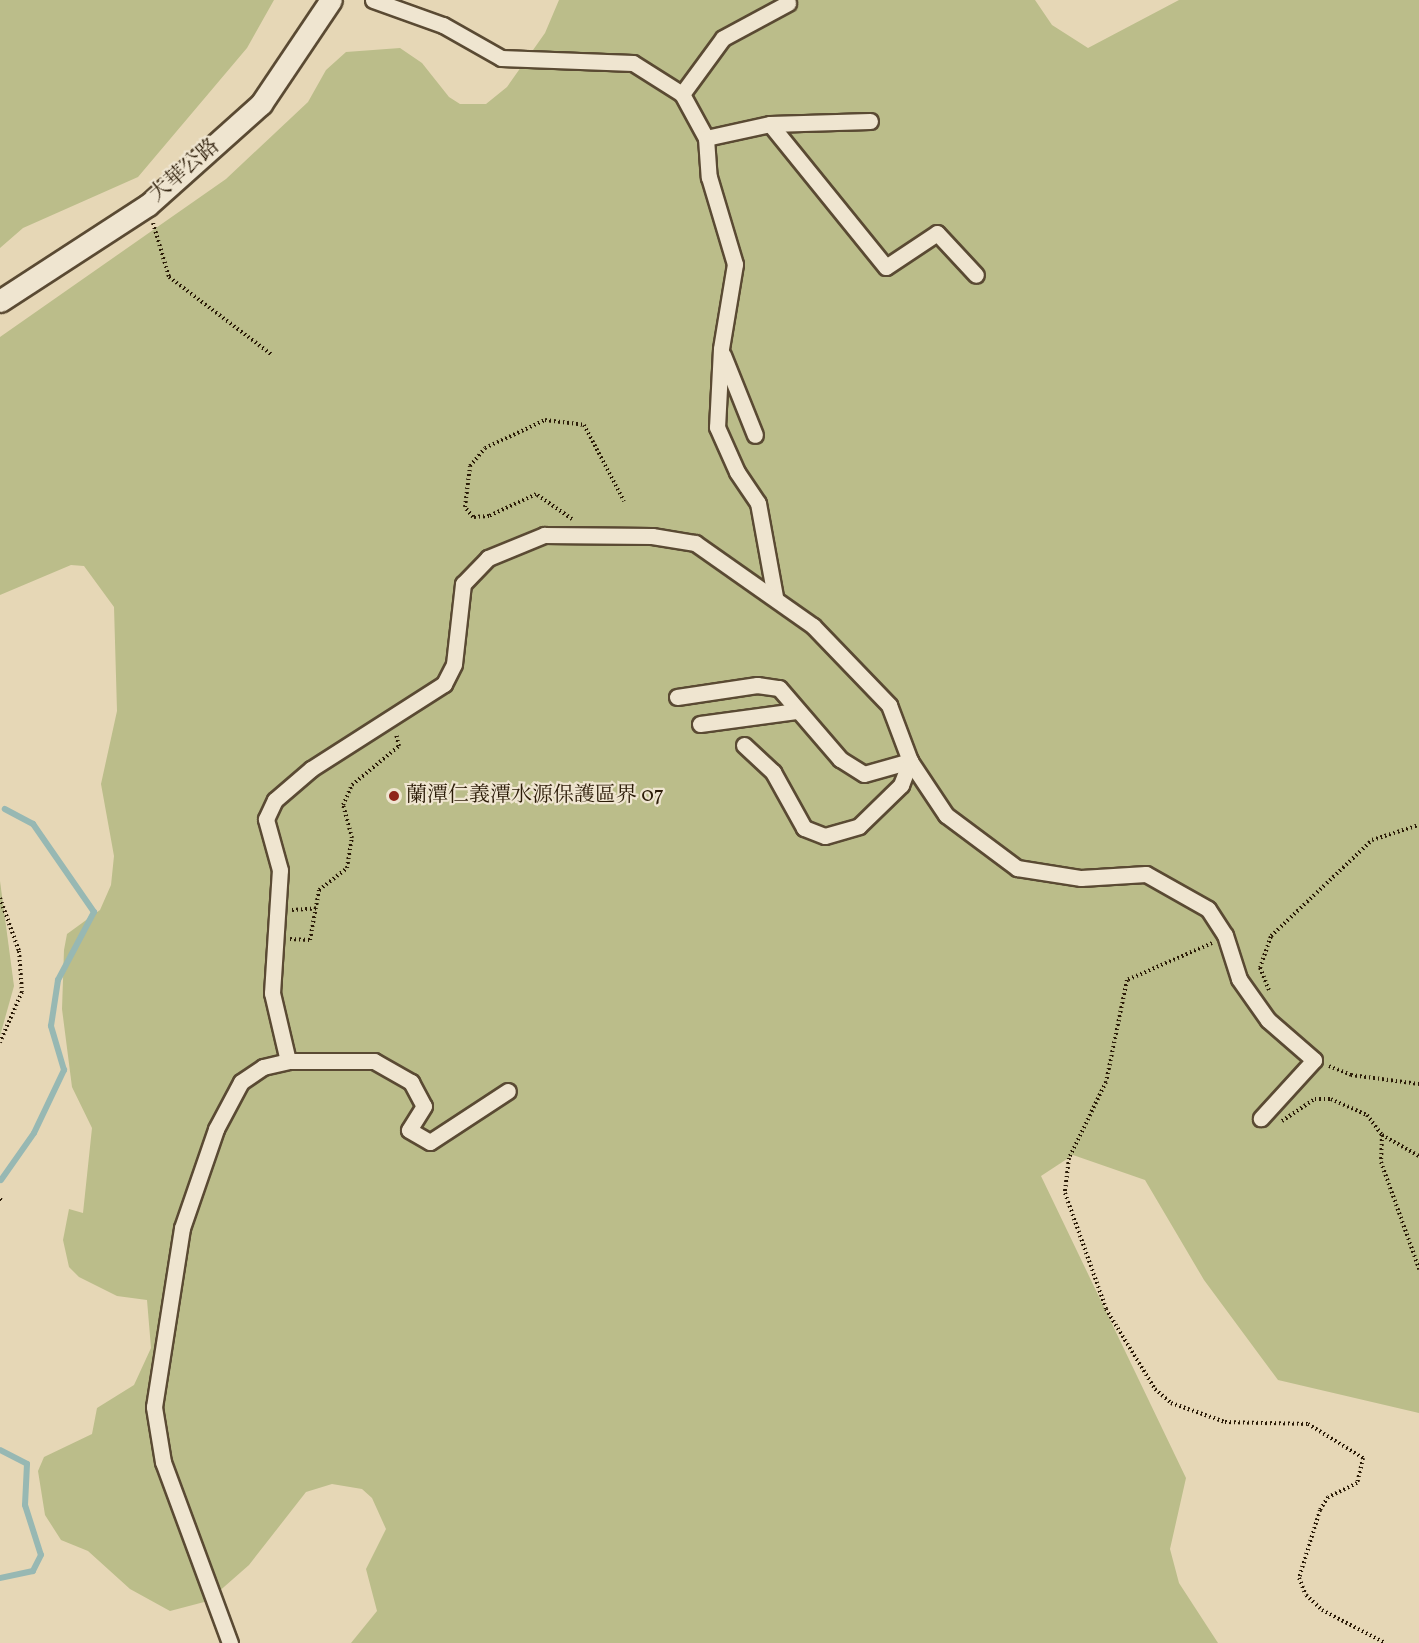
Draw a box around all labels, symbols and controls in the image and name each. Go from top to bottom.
street label: 大華公路 [145,134,225,208]
place label: 蘭潭仁義潭水源保護區界 07 [406,783,664,809]
marker: 蘭潭仁義潭水源保護區界 07 [387,789,401,803]

